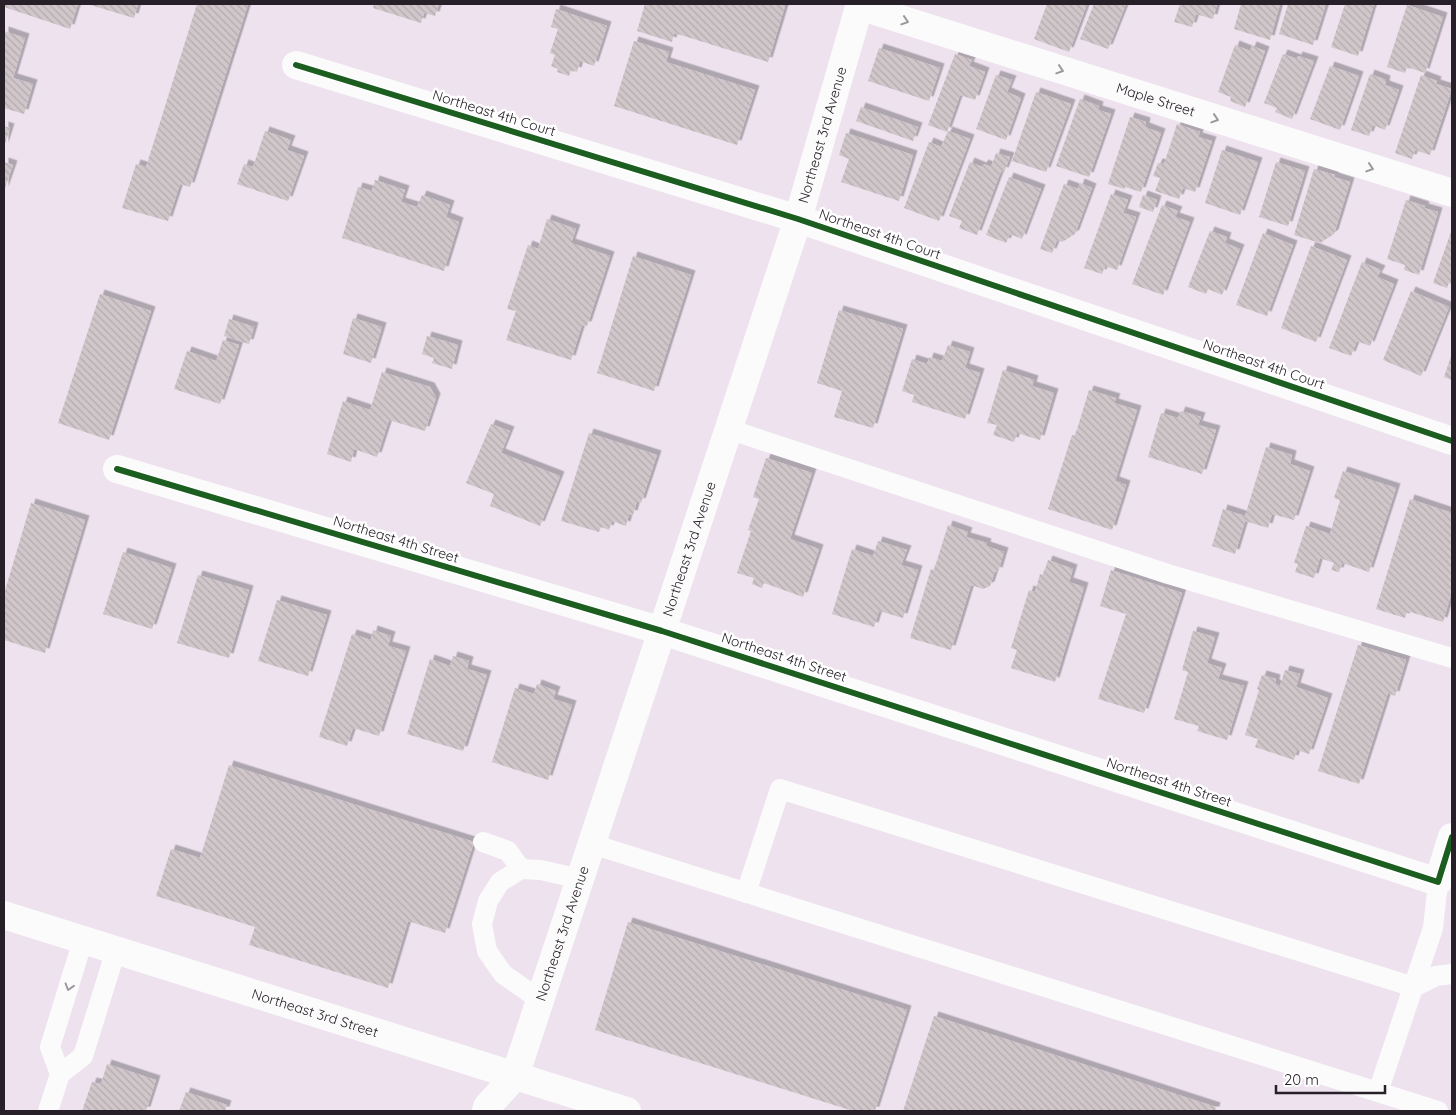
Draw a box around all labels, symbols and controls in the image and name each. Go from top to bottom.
one-way arrow [901,15,909,25]
one-way arrow [1056,64,1064,74]
street label: Northeast 3rd Avenue [794,65,850,205]
street label: Maple Street [1114,79,1198,120]
street label: Northeast 4th Court [430,86,558,140]
one-way arrow [1211,113,1219,123]
one-way arrow [1366,162,1374,172]
street label: Northeast 4th Court [817,205,944,263]
street label: Northeast 4th Court [1201,335,1328,393]
street label: Northeast 3rd Avenue [658,479,720,619]
street label: Northeast 4th Street [331,511,461,567]
street label: Northeast 4th Street [719,628,849,686]
street label: Northeast 4th Street [1104,753,1234,811]
street label: Northeast 3rd Avenue [531,864,593,1003]
one-way arrow [64,982,74,991]
street label: Northeast 3rd Street [250,985,381,1041]
scale bar [1276,1062,1385,1094]
text: 20 m [1284,1070,1319,1089]

